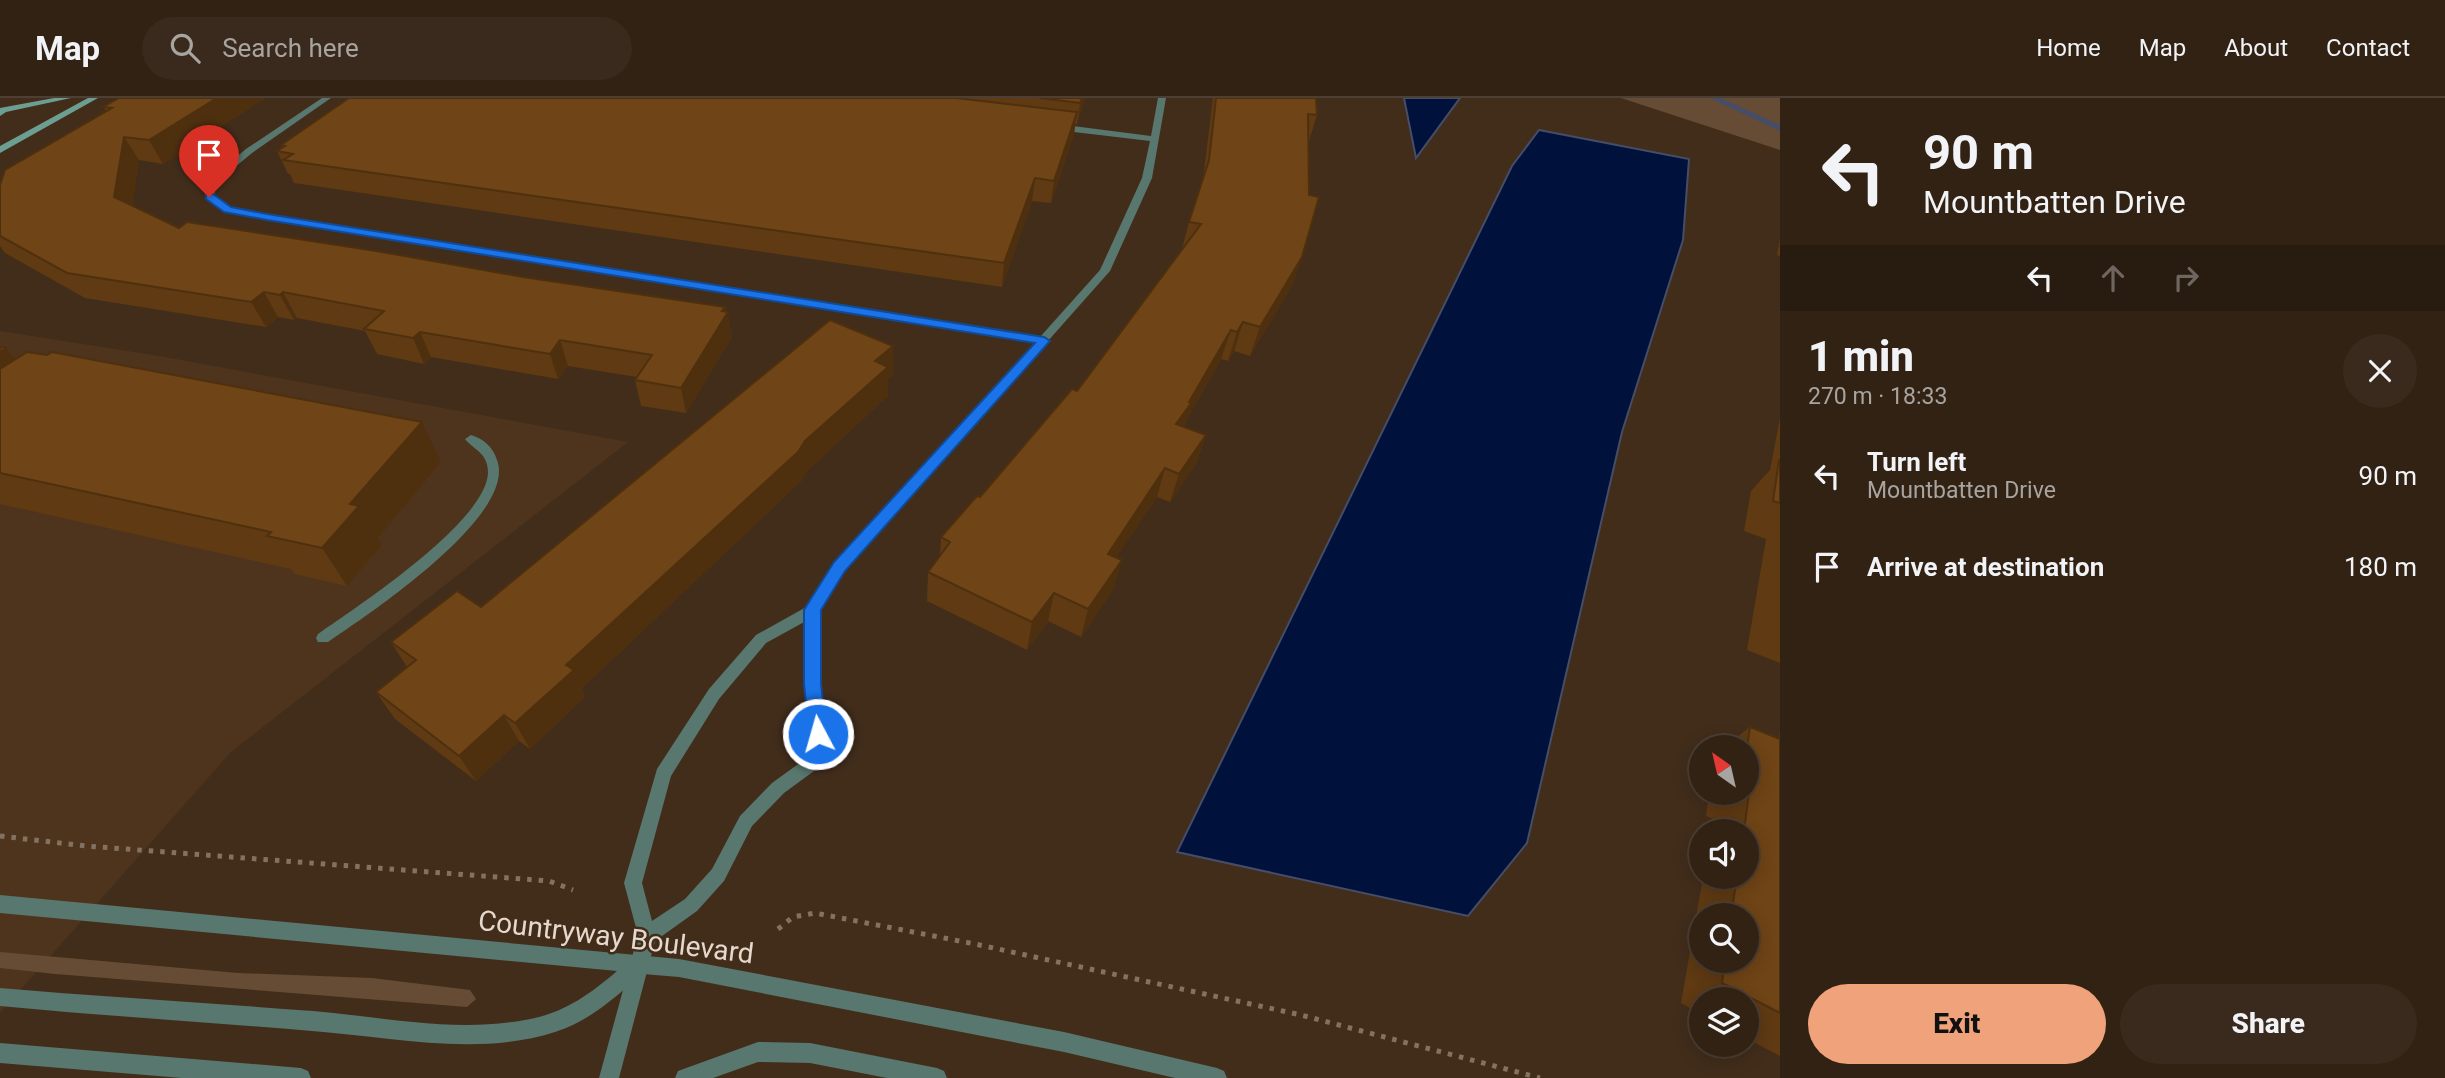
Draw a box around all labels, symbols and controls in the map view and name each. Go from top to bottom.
search box [142,17,632,80]
text: Map [35,29,100,68]
icon: search [166,29,204,67]
text: Search here [222,33,359,63]
text: Home [2036,34,2101,62]
text: Map [2139,34,2186,62]
text: About [2224,34,2288,62]
text: Contact [2326,34,2410,62]
text: 90 m [1923,124,2034,181]
pin [179,125,239,197]
icon: left [1808,126,1899,217]
icon: arrive [190,136,228,174]
text: Mountbatten Drive [1923,183,2186,221]
icon: left [2021,259,2059,297]
icon: ahead [2094,259,2132,297]
icon: right [2167,259,2205,297]
text: 1 min [1808,332,1914,381]
button: close [2343,334,2417,408]
text: 270 m · 18:33 [1808,383,1947,410]
text: Turn left [1867,447,1966,477]
icon: left [1808,457,1846,495]
text: 90 m [2359,461,2417,491]
text: Mountbatten Drive [1867,477,2056,504]
icon: arrive [1808,548,1846,586]
text: Arrive at destination [1867,552,2104,582]
text: 180 m [2344,552,2417,582]
position arrow [781,697,855,771]
north arrow [1689,735,1759,805]
map controls [1689,735,1759,1057]
button: sound [1689,819,1759,889]
button: search [1689,903,1759,973]
street label: Countryway Boulevard [476,904,756,970]
button: Exit [1808,984,2106,1064]
button: Share [2120,984,2417,1064]
button: layers [1689,987,1759,1057]

